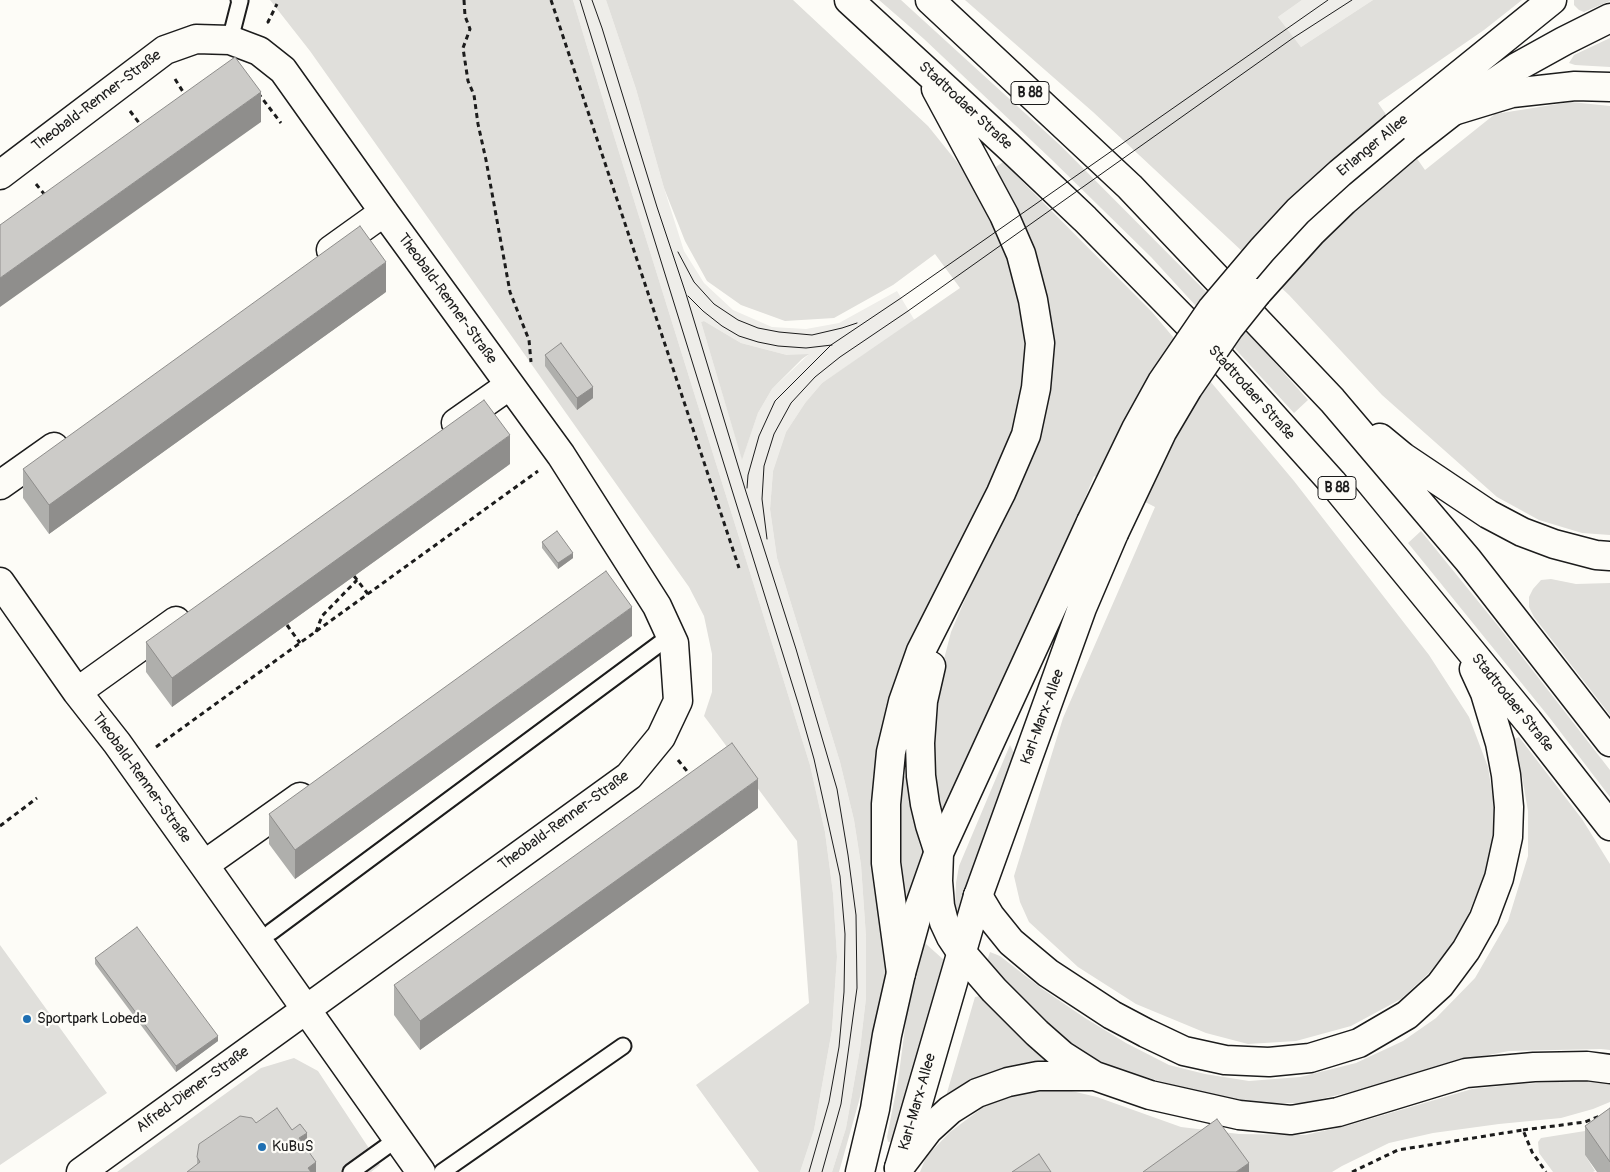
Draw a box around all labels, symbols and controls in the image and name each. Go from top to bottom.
street label: Theobald-Renner-Straße [29,47,165,155]
street label: Stadtrodaer Straße [915,58,1015,154]
road number: B 88 [1011,82,1049,105]
street label: Erlanger Allee [1334,111,1412,181]
street label: Theobald-Renner-Straße [394,230,500,368]
street label: Stadtrodaer Straße [1204,342,1298,444]
road number: B 88 [1318,476,1356,499]
street label: Stadtrodaer Straße [1467,650,1557,756]
street label: Karl-Marx-Allee [1017,667,1069,767]
street label: Theobald-Renner-Straße [88,709,194,847]
street label: Theobald-Renner-Straße [495,768,633,874]
place label: Sportpark Lobeda [37,1010,147,1028]
marker: Sportpark Lobeda [21,1013,33,1025]
street label: Alfred-Diener-Straße [133,1043,253,1137]
street label: Karl-Marx-Allee [896,1051,940,1153]
place label: KuBuS [272,1138,313,1156]
marker: KuBuS [256,1141,268,1153]

